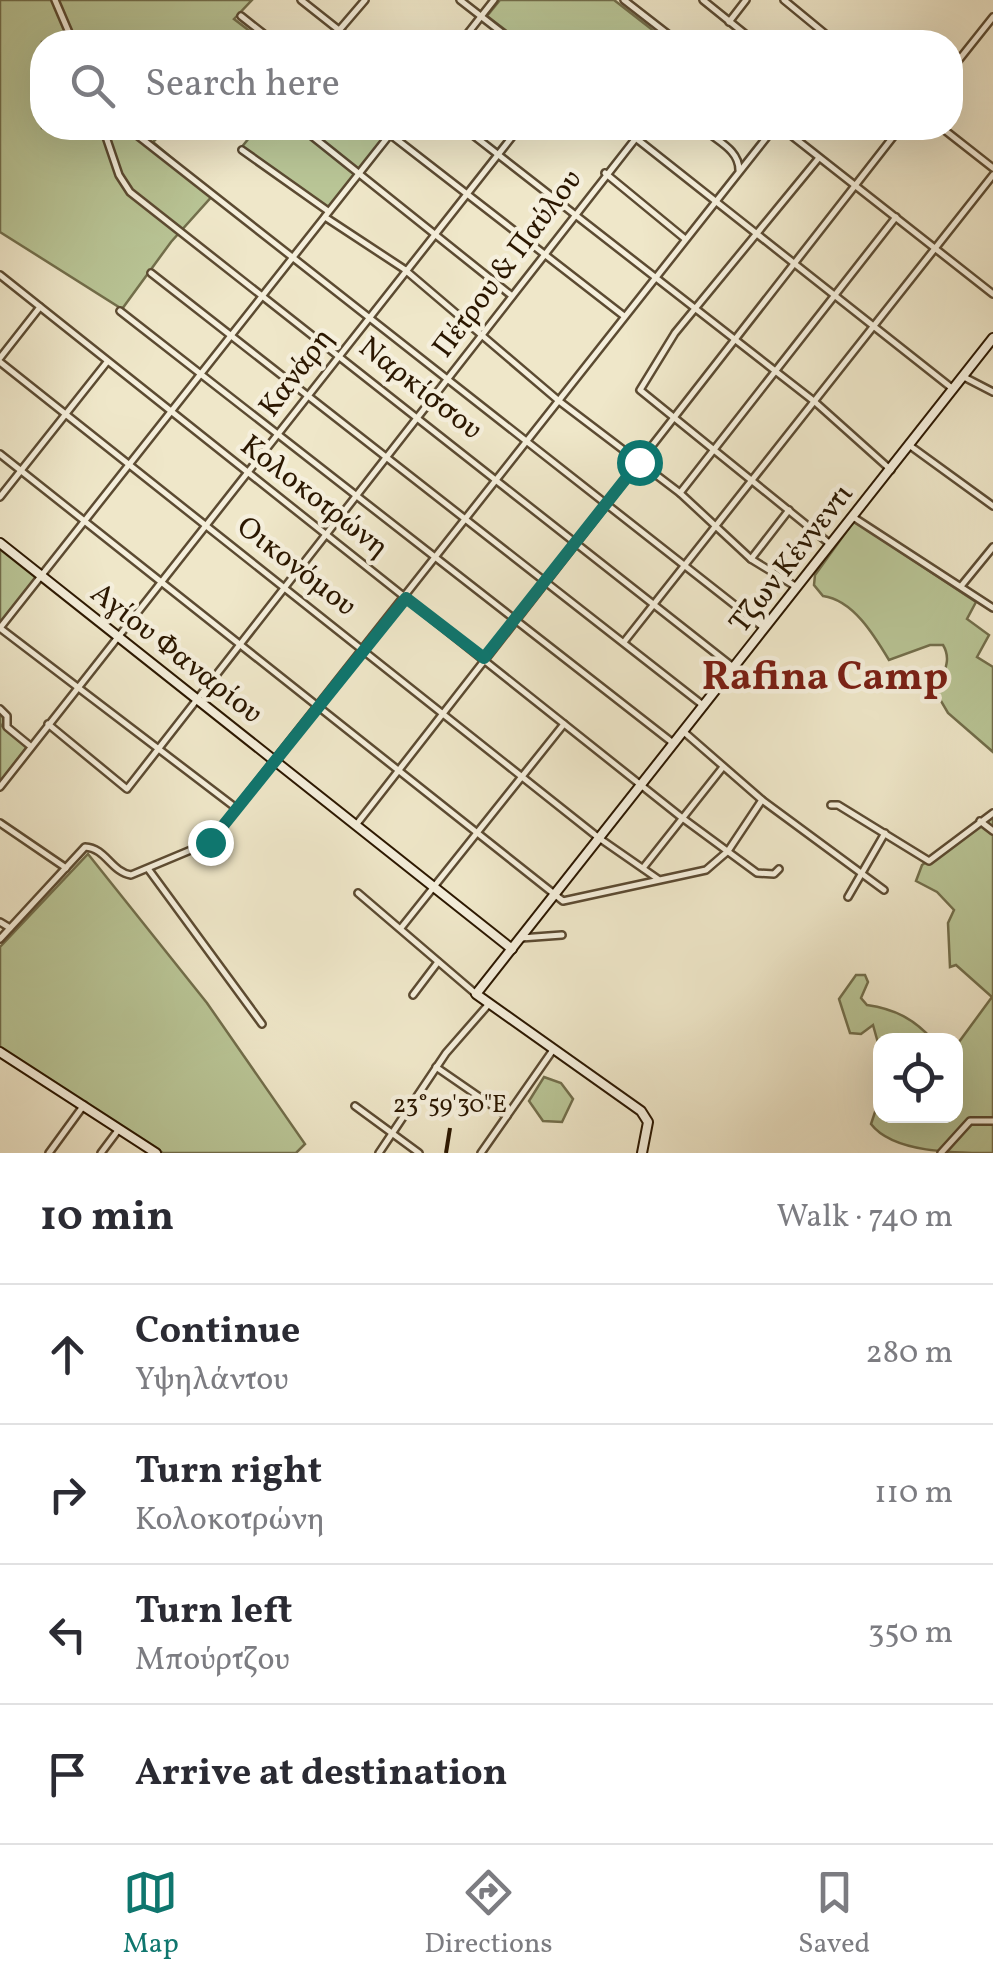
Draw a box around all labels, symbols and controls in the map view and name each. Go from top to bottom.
search box [30,30,963,140]
icon: search [65,58,120,113]
text: Search here [145,59,340,112]
street label: Πέτρου & Παύλου [423,161,593,367]
street label: Κανάρη [250,320,344,426]
street label: Ναρκίσσου [349,327,491,451]
street label: Κολοκοτρώνη [231,426,397,568]
route start [617,440,663,486]
street label: Τζων Κέννεντι [720,475,864,643]
street label: Οικονόμου [227,507,365,627]
street label: Αγίου Φαναρίου [81,573,271,735]
district label: Rafina Camp [702,651,948,707]
route end [188,820,234,866]
map controls [873,1033,963,1123]
button: locate [873,1033,963,1123]
text: 23°59'30"E [393,1088,507,1123]
text: 10 min [40,1189,174,1248]
text: Walk · 740 m [776,1196,953,1240]
text: Continue [135,1306,300,1359]
icon: ahead [40,1327,95,1382]
text: 280 m [866,1332,953,1376]
text: Υψηλάντου [135,1359,289,1403]
text: Turn right [135,1446,322,1499]
icon: right [40,1467,95,1522]
text: 110 m [874,1472,953,1516]
text: Κολοκοτρώνη [135,1499,325,1543]
text: Turn left [135,1586,292,1639]
icon: left [40,1607,95,1662]
text: 350 m [868,1612,953,1656]
text: Μπούρτζου [135,1639,290,1683]
icon: arrive [40,1747,95,1802]
text: Arrive at destination [135,1748,508,1801]
tab: Map [123,1865,179,1964]
tab: Directions [424,1865,553,1964]
tab: Saved [798,1865,870,1964]

